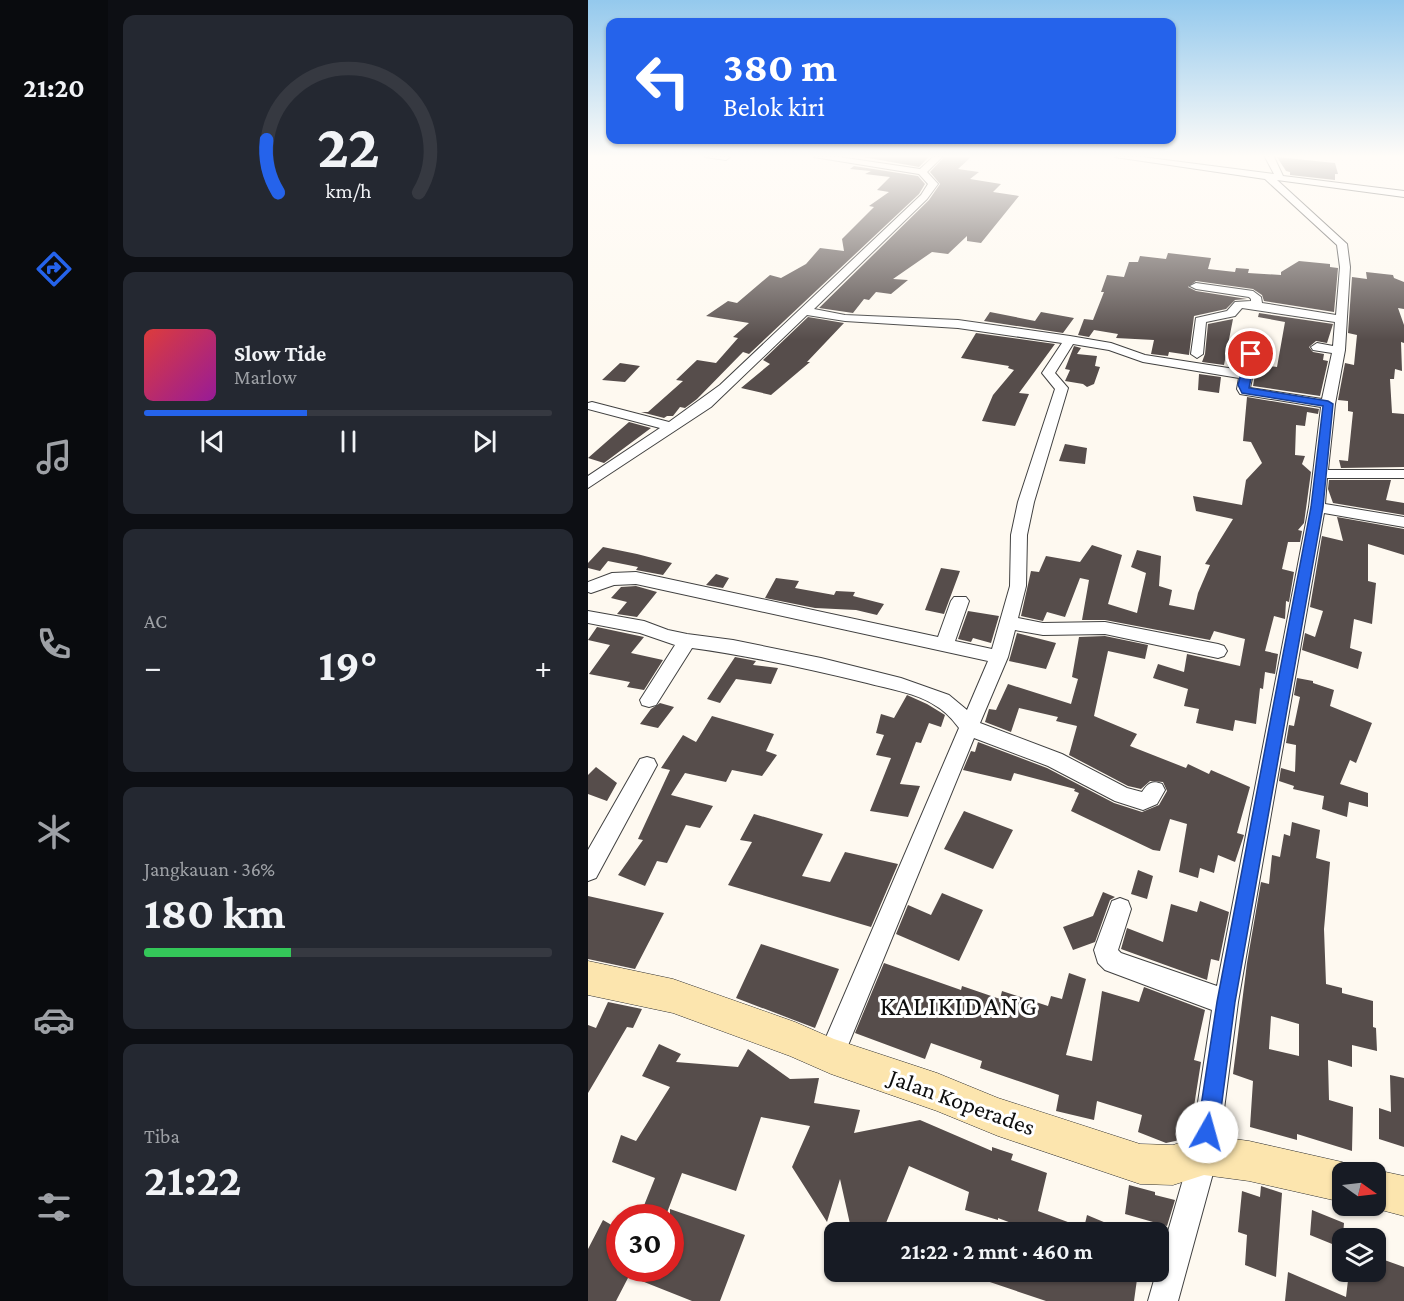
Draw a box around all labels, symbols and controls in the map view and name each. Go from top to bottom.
icon: left [624,42,702,120]
text: 380 m [723,43,837,90]
text: 21:20 [23,73,85,103]
text: Belok kiri [723,92,825,122]
text: 22 [317,111,379,180]
text: km/h [325,179,372,203]
icon: directions [33,248,75,290]
pin [1225,328,1276,379]
icon: arrive [1234,337,1267,370]
text: Slow Tide [234,341,326,366]
text: Marlow [234,366,297,388]
icon: previous [196,425,229,458]
icon: pause [332,425,365,458]
icon: next [468,425,501,458]
icon: music [33,436,75,478]
text: AC [144,610,167,632]
icon: phone [33,623,75,665]
text: 19° [319,640,377,690]
text: − [144,648,161,685]
text: + [535,648,552,685]
icon: climate [33,811,75,853]
text: Jangkauan · 36% [144,858,275,880]
text: 180 km [144,888,286,938]
district label: KALIKIDANG [880,991,1038,1021]
icon: car [33,999,75,1041]
street label: Jalan Koperades [884,1062,1039,1140]
position arrow [1175,1100,1239,1164]
text: Tiba [144,1125,180,1147]
text: 21:22 [144,1155,242,1205]
north arrow [1332,1162,1386,1216]
map controls [1332,1162,1386,1282]
icon: filters [33,1186,75,1228]
speed limit sign: 30 [606,1204,684,1282]
button: layers [1332,1228,1386,1282]
text: 21:22 · 2 mnt · 460 m [900,1239,1093,1264]

